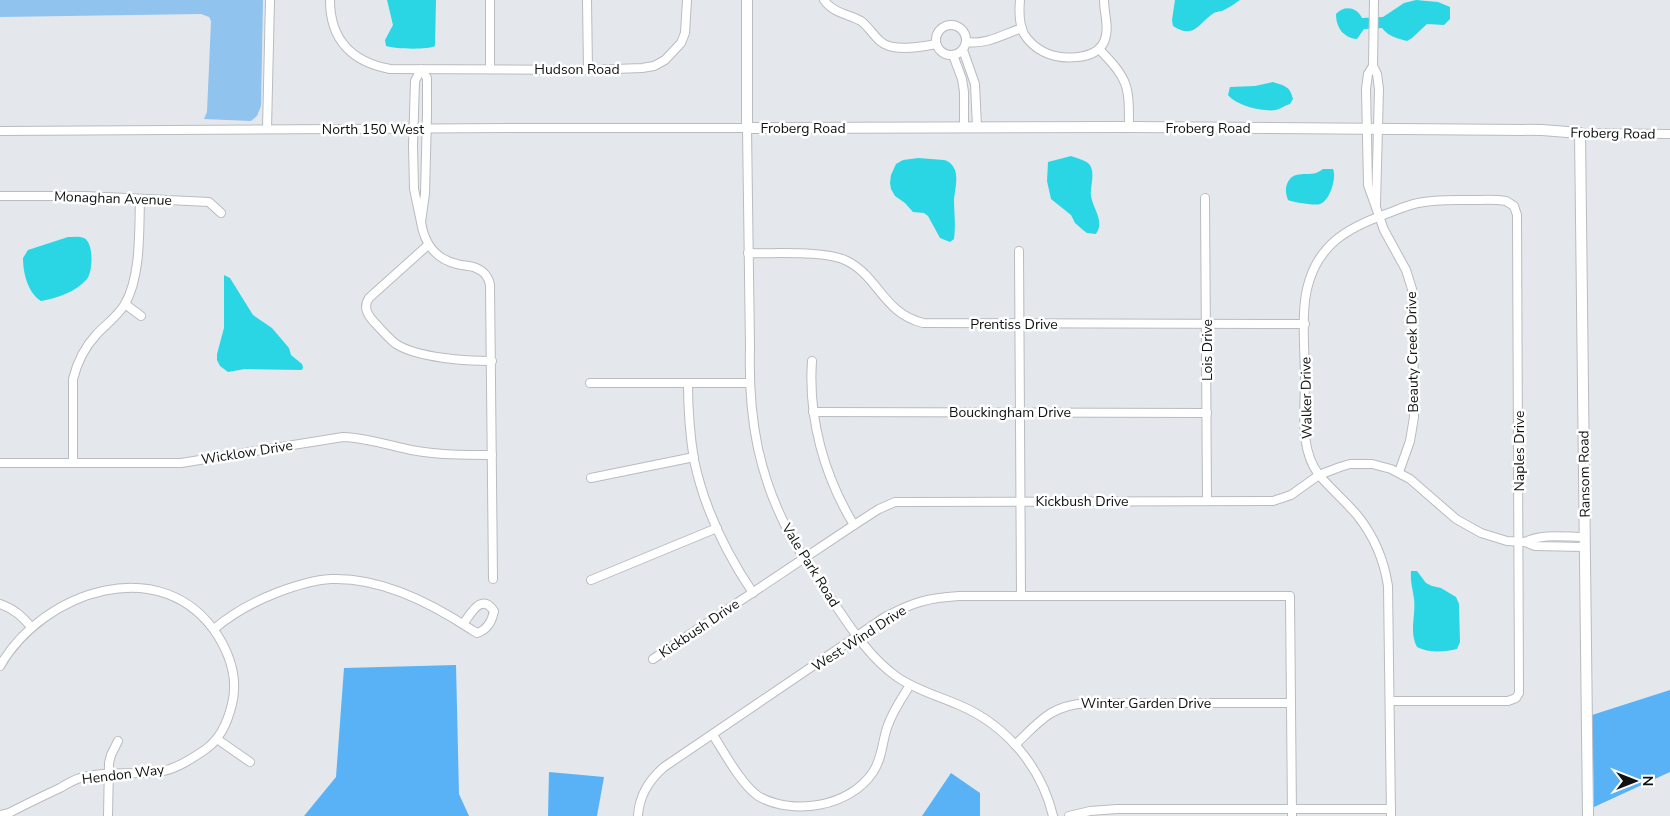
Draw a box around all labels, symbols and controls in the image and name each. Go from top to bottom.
street label: Hudson Road [534,60,620,79]
street label: Froberg Road [760,119,846,138]
street label: Froberg Road [1165,119,1251,138]
street label: North 150 West [322,120,424,139]
street label: Froberg Road [1570,123,1656,144]
street label: Monaghan Avenue [54,187,172,210]
street label: Beauty Creek Drive [1402,291,1423,413]
street label: Prentiss Drive [970,315,1058,334]
street label: Lois Drive [1198,319,1217,381]
street label: Walker Drive [1296,357,1317,439]
street label: Bouckingham Drive [949,403,1071,422]
street label: Naples Drive [1510,411,1529,492]
street label: Ransom Road [1574,430,1595,518]
street label: Wicklow Drive [200,436,294,469]
street label: Kickbush Drive [1036,492,1128,511]
street label: Vale Park Road [777,519,844,611]
street label: Kickbush Drive [655,595,743,662]
street label: West Wind Drive [808,601,910,676]
street label: Winter Garden Drive [1081,694,1211,713]
north arrow [1610,756,1660,806]
street label: Hendon Way [81,760,166,789]
text: N [1638,776,1657,786]

